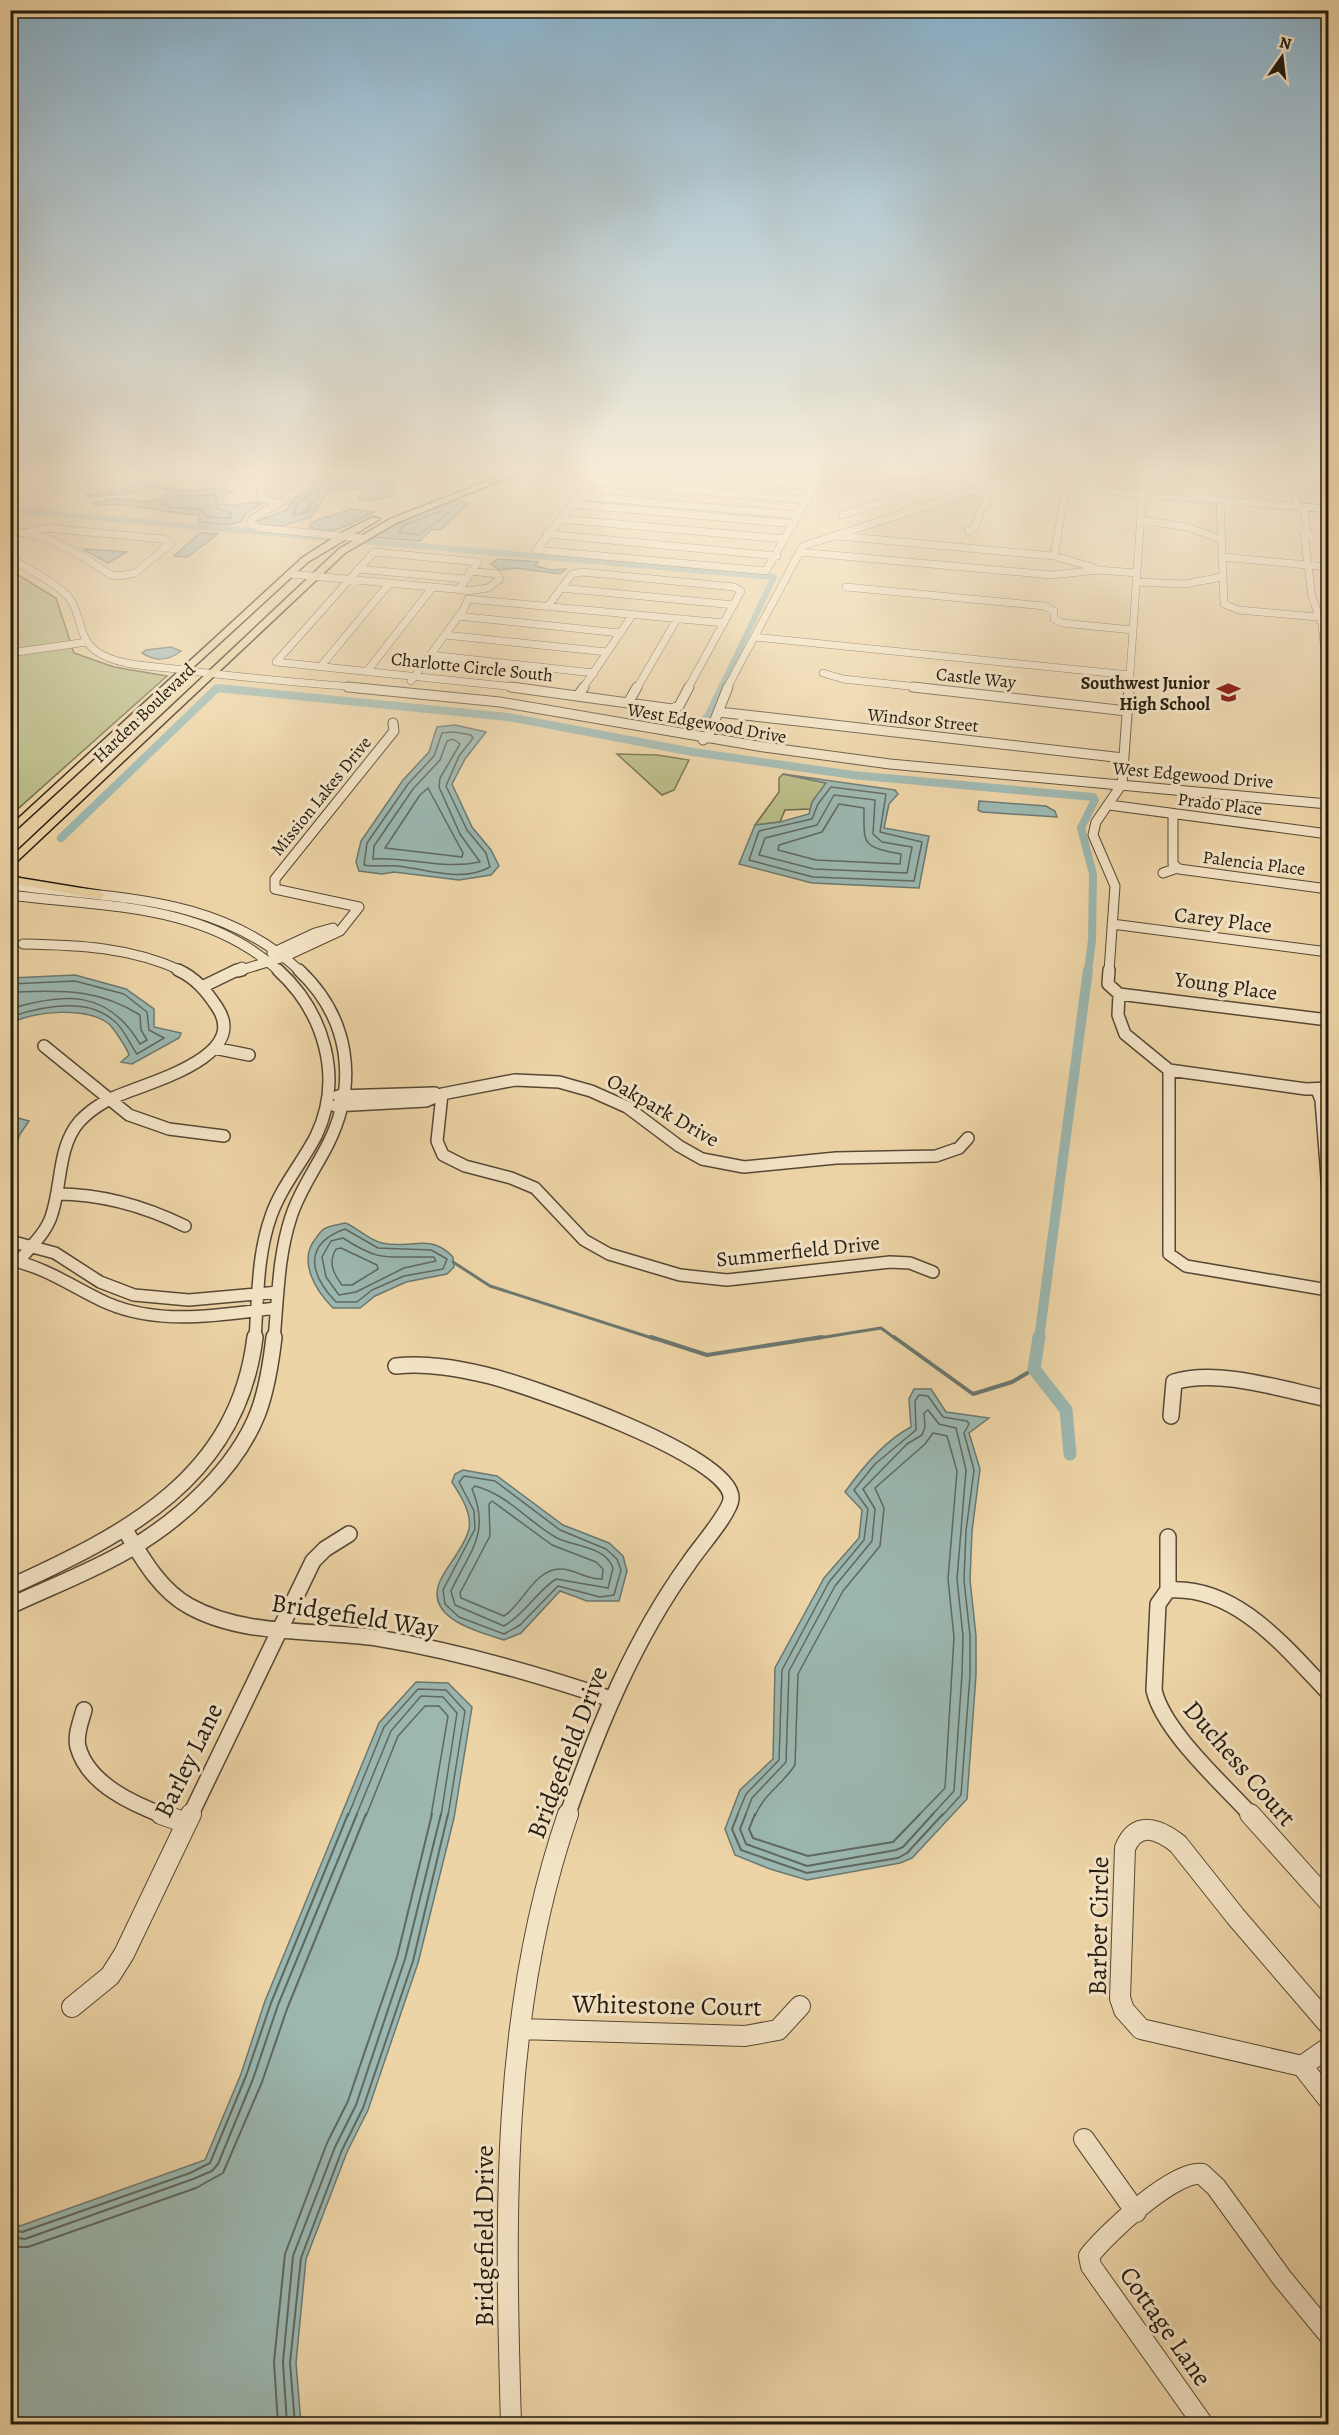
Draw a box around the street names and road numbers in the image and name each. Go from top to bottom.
street label: Charlotte Circle South [390,647,555,687]
street label: Harden Boulevard [88,658,201,768]
street label: Castle Way [935,662,1018,694]
street label: West Edgewood Drive [625,697,788,749]
street label: Windsor Street [865,702,980,738]
street label: Mission Lakes Drive [265,731,377,861]
street label: West Edgewood Drive [1111,756,1274,794]
street label: Prado Place [1176,787,1264,821]
street label: Palencia Place [1201,845,1307,881]
street label: Carey Place [1173,900,1273,940]
street label: Young Place [1172,965,1279,1007]
street label: Oakpark Drive [602,1067,724,1153]
street label: Summerfield Drive [715,1228,881,1274]
street label: Bridgefield Way [269,1585,441,1646]
street label: Bridgefield Drive [519,1661,616,1843]
street label: Duchess Court [1175,1693,1304,1834]
street label: Barley Lane [146,1697,231,1823]
street label: Barber Circle [1080,1856,1117,1996]
street label: Whitestone Court [571,1986,763,2025]
street label: Bridgefield Drive [467,2145,502,2327]
street label: Cottage Lane [1111,2259,1220,2393]

